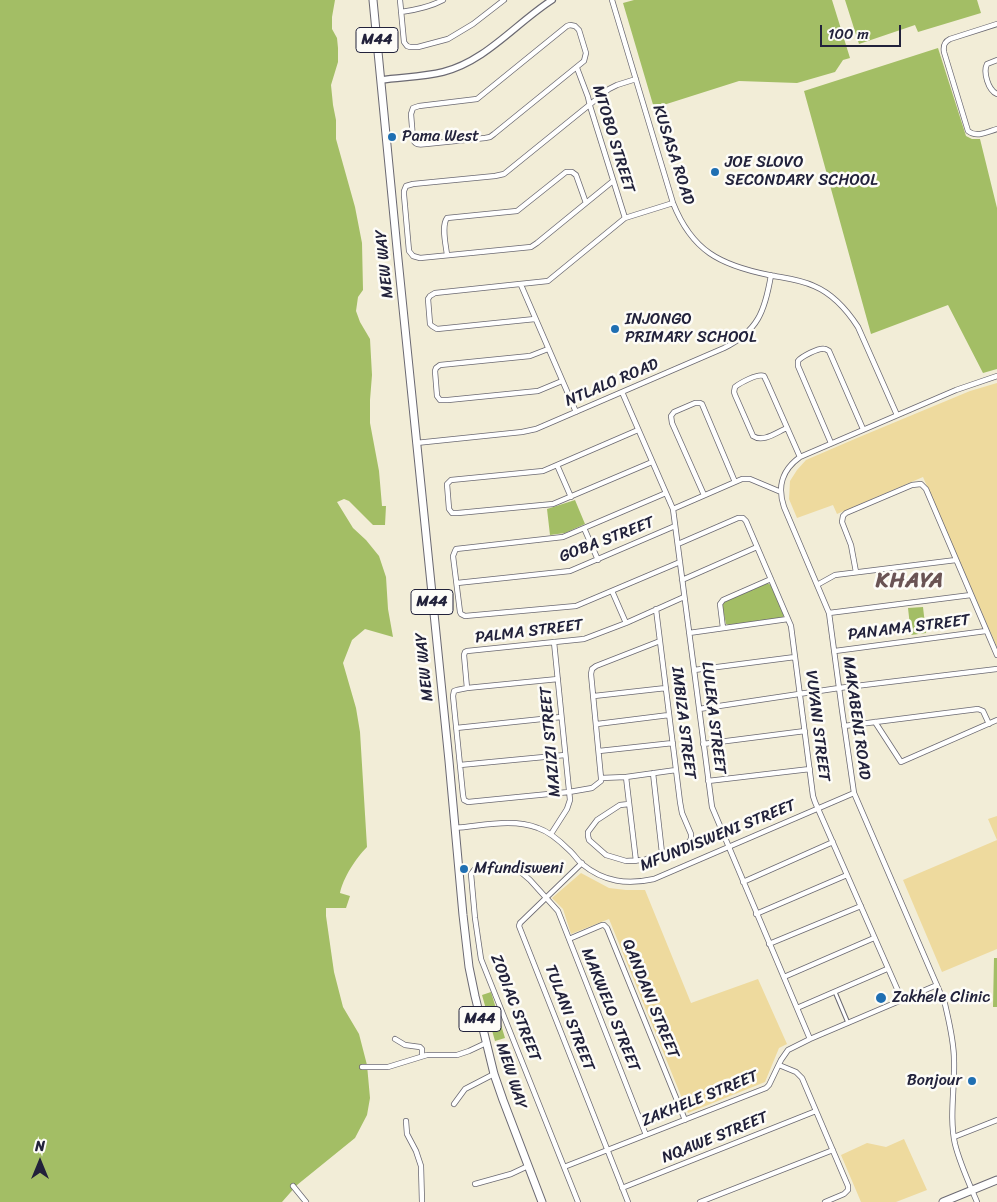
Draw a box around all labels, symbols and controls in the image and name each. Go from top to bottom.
scale bar [822,15,903,47]
text: 100 m [828,21,869,47]
road number: M44 [356,28,398,52]
street label: MTOBO STREET [588,83,638,195]
street label: KUSASA ROAD [648,103,698,207]
place label: Pama West [402,127,479,147]
marker: Pama West [386,131,398,143]
place label: JOE SLOVO SECONDARY SCHOOL [725,153,878,191]
marker: JOE SLOVO SECONDARY SCHOOL [709,166,721,178]
street label: MEW WAY [372,229,398,299]
place label: INJONGO PRIMARY SCHOOL [625,310,756,348]
marker: INJONGO PRIMARY SCHOOL [609,323,621,335]
street label: NTLALO ROAD [562,355,662,411]
street label: GOBA STREET [557,513,657,567]
district label: KHAYA [875,569,945,595]
road number: M44 [411,590,453,614]
street label: PANAMA STREET [847,611,971,645]
street label: PALMA STREET [474,616,584,648]
street label: MEW WAY [412,632,438,702]
street label: MAKABENI ROAD [838,655,874,781]
street label: LULEKA STREET [697,661,729,775]
street label: IMBIZA STREET [667,666,699,780]
street label: VUYANI STREET [801,669,833,783]
street label: MAZIZI STREET [537,686,565,798]
street label: MFUNDISWENI STREET [637,796,799,876]
place label: Mfundisweni [474,859,563,879]
marker: Mfundisweni [458,863,470,875]
street label: QANDANI STREET [617,937,683,1061]
street label: MAKWELO STREET [576,945,644,1075]
street label: ZODIAC STREET [486,952,544,1064]
street label: TULANI STREET [540,962,598,1074]
place label: Zakhele Clinic [892,988,990,1008]
marker: Zakhele Clinic [874,991,888,1005]
road number: M44 [459,1006,501,1032]
street label: MEW WAY [491,1040,531,1112]
street label: ZAKHELE STREET [639,1067,761,1131]
place label: Bonjour [907,1071,962,1091]
marker: Bonjour [966,1075,978,1087]
street label: NQAWE STREET [659,1108,771,1168]
text: N [35,1134,45,1159]
north arrow [15,1137,65,1187]

